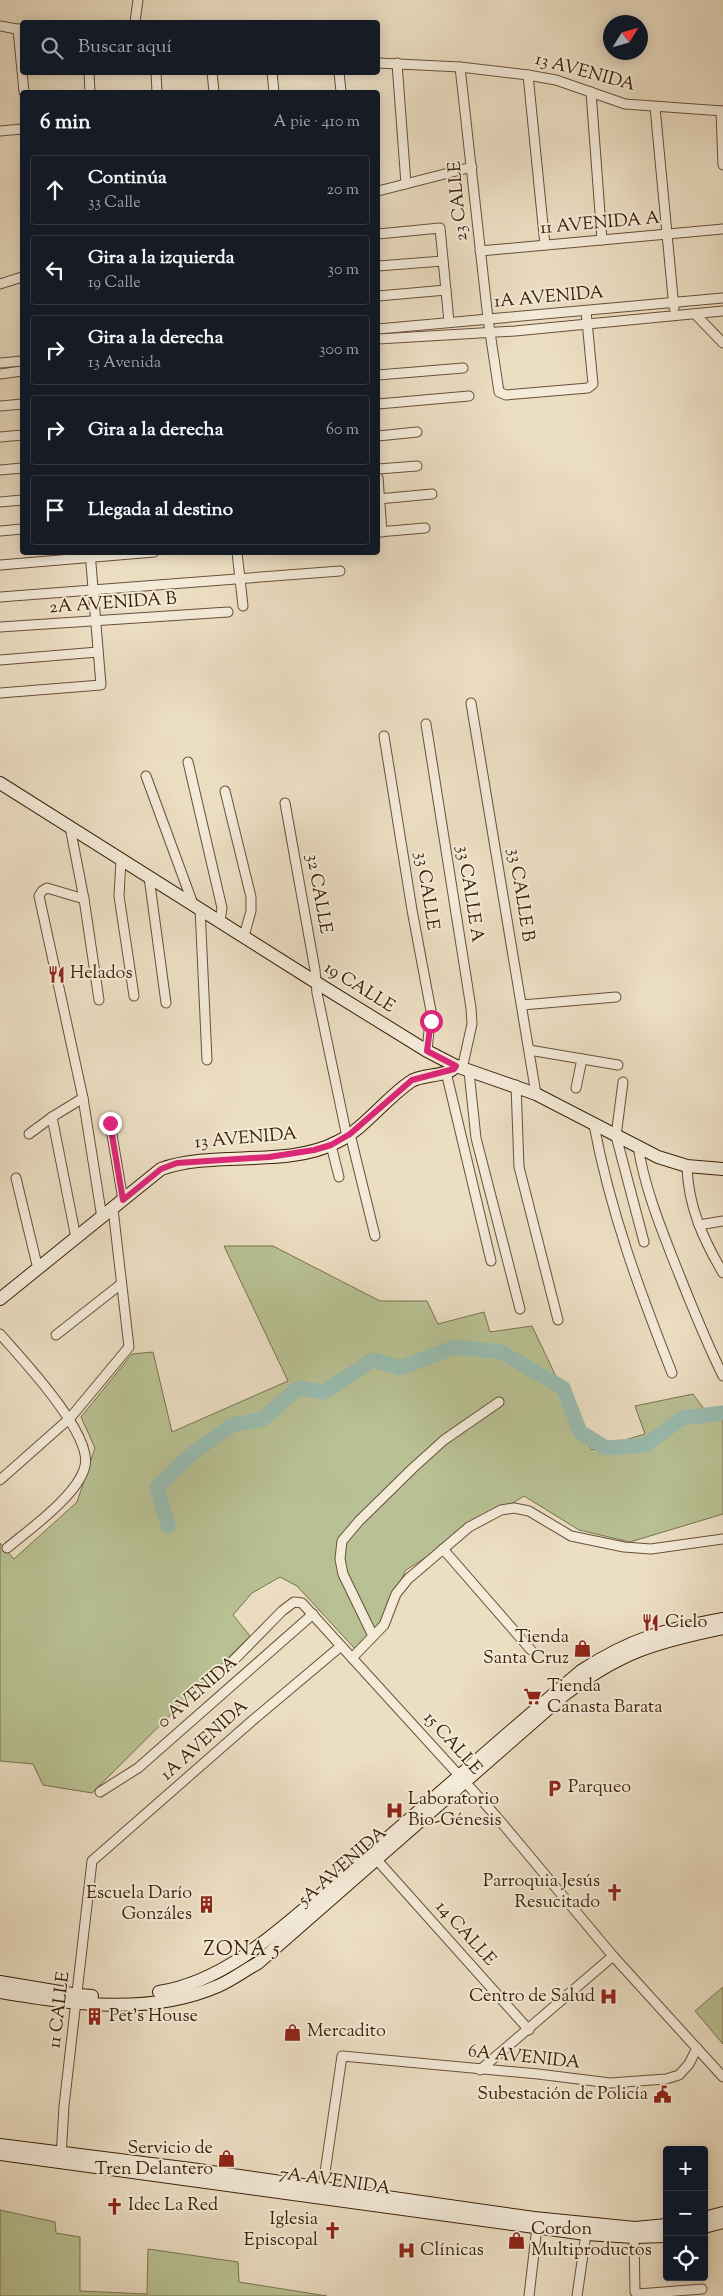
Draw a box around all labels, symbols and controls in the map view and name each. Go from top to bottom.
north arrow [603,15,648,60]
search box [20,20,380,75]
icon: search [38,34,66,62]
text: Buscar aquí [78,34,172,61]
street label: 13 AVENIDA [532,47,638,99]
text: 6 min [40,108,91,138]
text: A pie · 410 m [274,111,360,134]
street label: 23 CALLE [443,160,475,242]
text: Continúa [88,165,167,192]
icon: ahead [41,176,69,204]
text: 20 m [326,179,359,202]
text: 33 Calle [88,192,141,215]
street label: 11 AVENIDA A [539,206,661,242]
text: Gira a la izquierda [88,245,234,272]
icon: left [41,256,69,284]
text: 30 m [328,259,359,282]
text: 19 Calle [88,272,141,295]
street label: 1A AVENIDA [493,280,605,316]
text: Gira a la derecha [88,325,223,352]
icon: right [41,336,69,364]
text: 300 m [319,339,359,362]
text: 13 Avenida [88,352,161,375]
icon: right [41,416,69,444]
text: Gira a la derecha [88,417,223,444]
text: 60 m [326,419,359,442]
icon: arrive [41,496,69,524]
text: Llegada al destino [88,497,233,524]
street label: 2A AVENIDA B [48,587,178,621]
street label: 33 CALLE A [449,844,490,945]
street label: 33 CALLE B [500,846,540,944]
street label: 33 CALLE [407,850,445,932]
street label: 32 CALLE [298,852,338,936]
street label: 19 CALLE [318,956,400,1020]
place label: Helados [70,961,133,987]
restaurant icon: Helados [46,964,66,984]
route start [420,1010,443,1033]
route end [99,1112,122,1135]
street label: 13 AVENIDA [194,1122,299,1156]
place label: Cielo [665,1610,707,1636]
restaurant icon: Cielo [641,1613,661,1633]
place label: Tienda Santa Cruz [483,1625,569,1672]
shop icon: Tienda Santa Cruz [573,1638,593,1658]
street label: 0 AVENIDA [152,1650,244,1735]
place label: Tienda Canasta Barata [547,1674,663,1721]
supermarket icon: Tienda Canasta Barata [523,1687,543,1707]
street label: 1A AVENIDA [155,1694,255,1788]
street label: 15 CALLE [417,1707,488,1781]
place label: Parqueo [568,1775,631,1801]
parking icon: Parqueo [544,1778,564,1798]
place label: Laboratorio Bio-Génesis [408,1787,502,1834]
hospital icon: Laboratorio Bio-Génesis [384,1800,404,1820]
street label: 5A AVENIDA [292,1821,393,1914]
place label: Parroquia Jesús Resucitado [483,1869,600,1916]
place label: Escuela Darío Gonzáles [86,1881,192,1928]
church icon: Parroquia Jesús Resucitado [604,1882,624,1902]
building icon: Escuela Darío Gonzáles [196,1894,216,1914]
street label: 14 CALLE [429,1896,501,1972]
district label: ZONA 5 [203,1936,281,1965]
street label: 11 CALLE [42,1970,78,2050]
place label: Centro de Salud [469,1984,595,2010]
hospital icon: Centro de Salud [599,1987,619,2007]
place label: Pet's House [109,2004,198,2030]
building icon: Pet's House [85,2007,105,2027]
place label: Mercadito [307,2019,386,2045]
shop icon: Mercadito [283,2022,303,2042]
street label: 6A AVENIDA [467,2039,582,2077]
place label: Subestación de Policía [477,2082,648,2108]
public building icon: Subestación de Policía [652,2085,672,2105]
place label: Servicio de Tren Delantero [95,2136,213,2183]
map controls [663,2146,708,2281]
button: + [663,2146,708,2191]
shop icon: Servicio de Tren Delantero [217,2149,237,2169]
street label: 7A AVENIDA [278,2161,393,2203]
button: − [663,2191,708,2236]
place label: Idec La Red [128,2193,218,2219]
church icon: Idec La Red [104,2196,124,2216]
place label: Iglesia Episcopal [244,2207,318,2254]
place label: Cordon Multiproductos [531,2217,652,2264]
church icon: Iglesia Episcopal [322,2220,342,2240]
shop icon: Cordon Multiproductos [507,2230,527,2250]
button: locate [663,2236,708,2281]
place label: Clínicas [420,2238,484,2264]
hospital icon: Clínicas [396,2241,416,2261]

